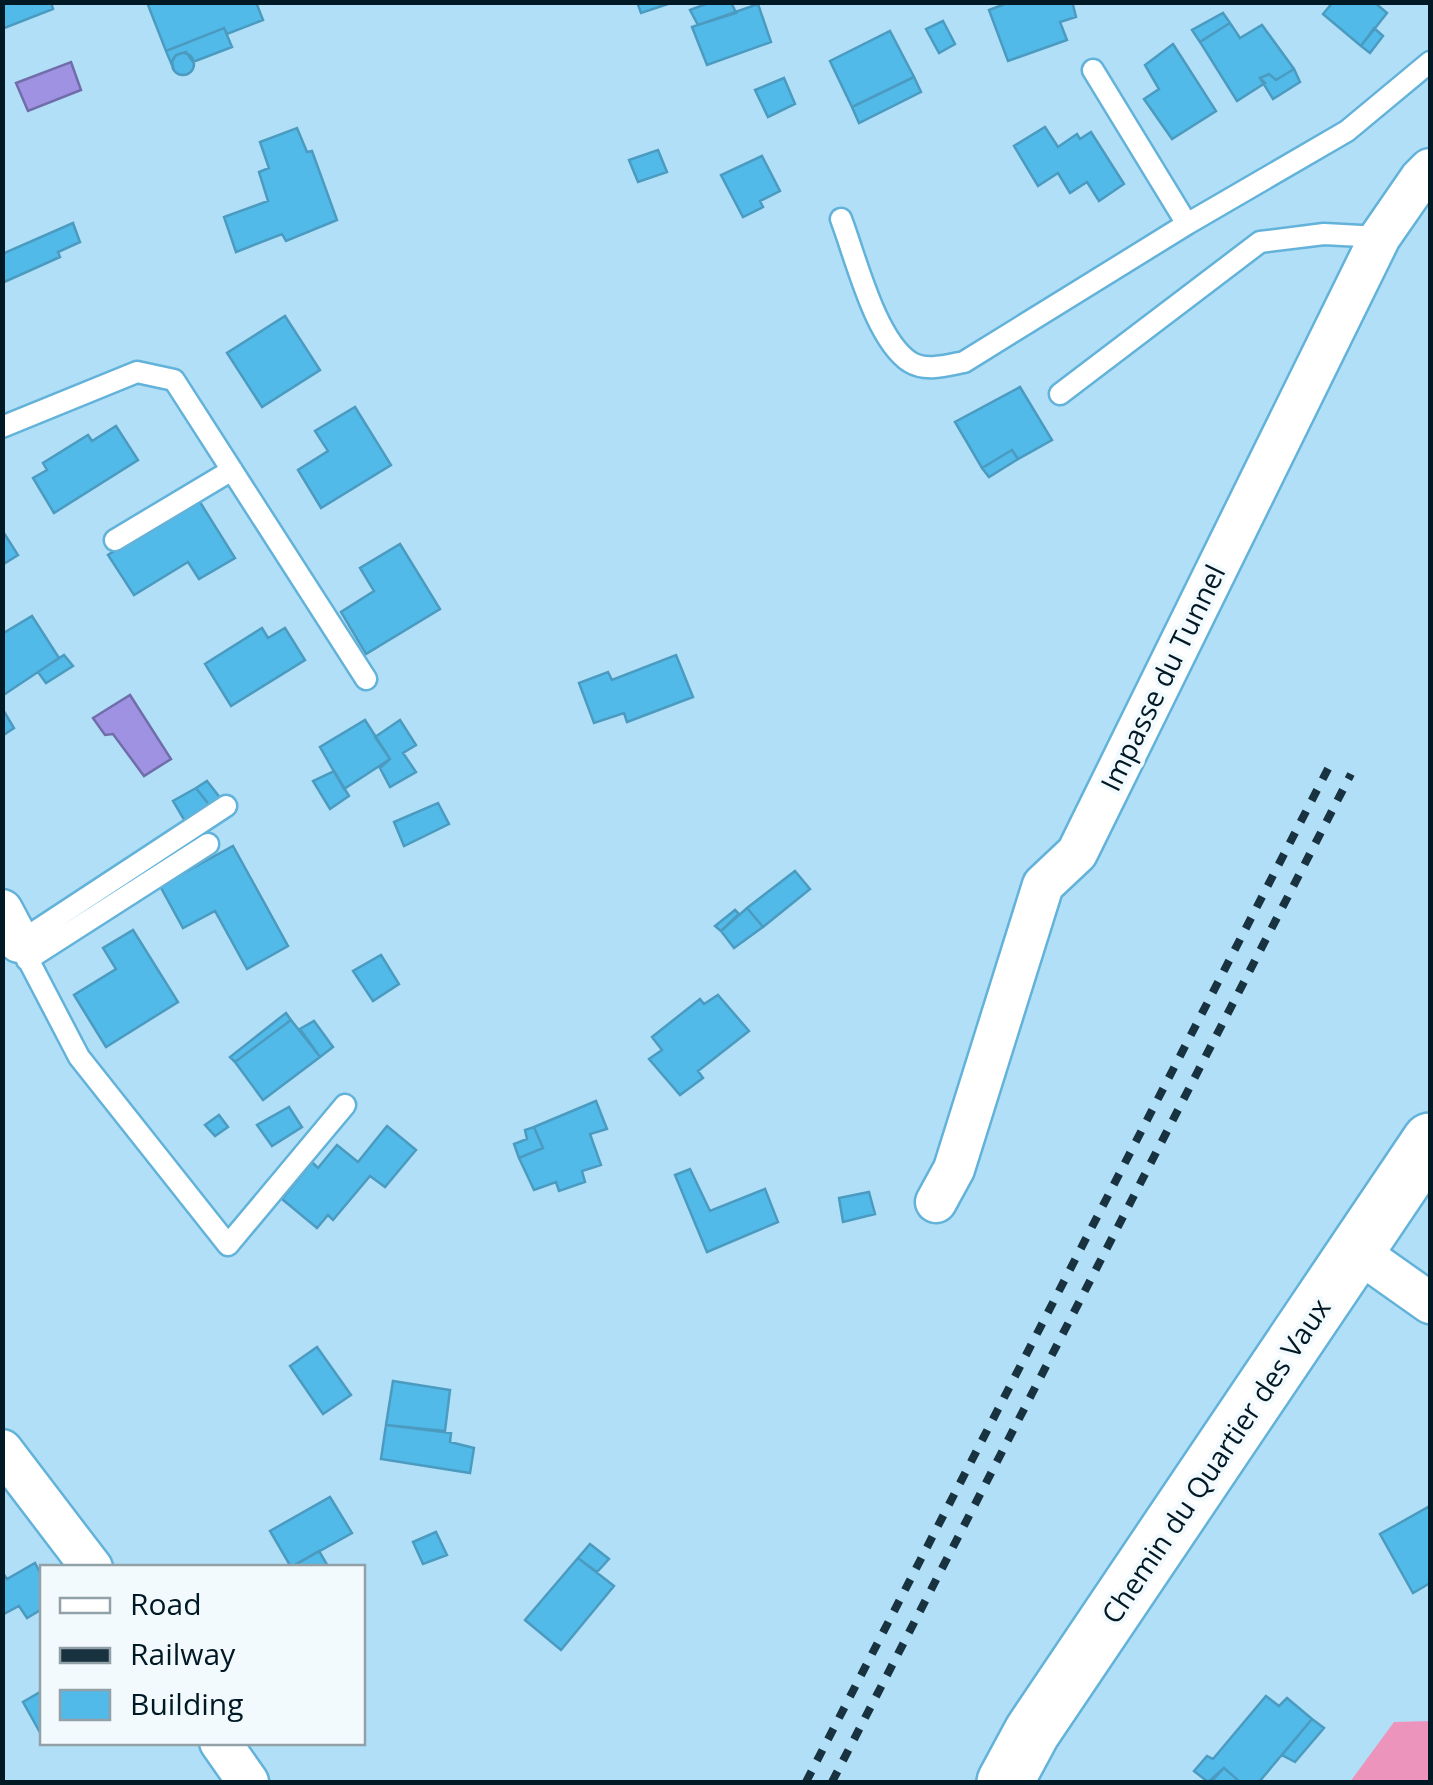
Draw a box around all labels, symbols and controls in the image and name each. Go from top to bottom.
street label: Impasse du Tunnel [1091,558,1233,797]
street label: Chemin du Quartier des Vaux [1092,1290,1339,1630]
legend [40,1565,365,1745]
text: Road [130,1583,202,1624]
text: Railway [130,1633,236,1674]
text: Building [130,1683,244,1724]

